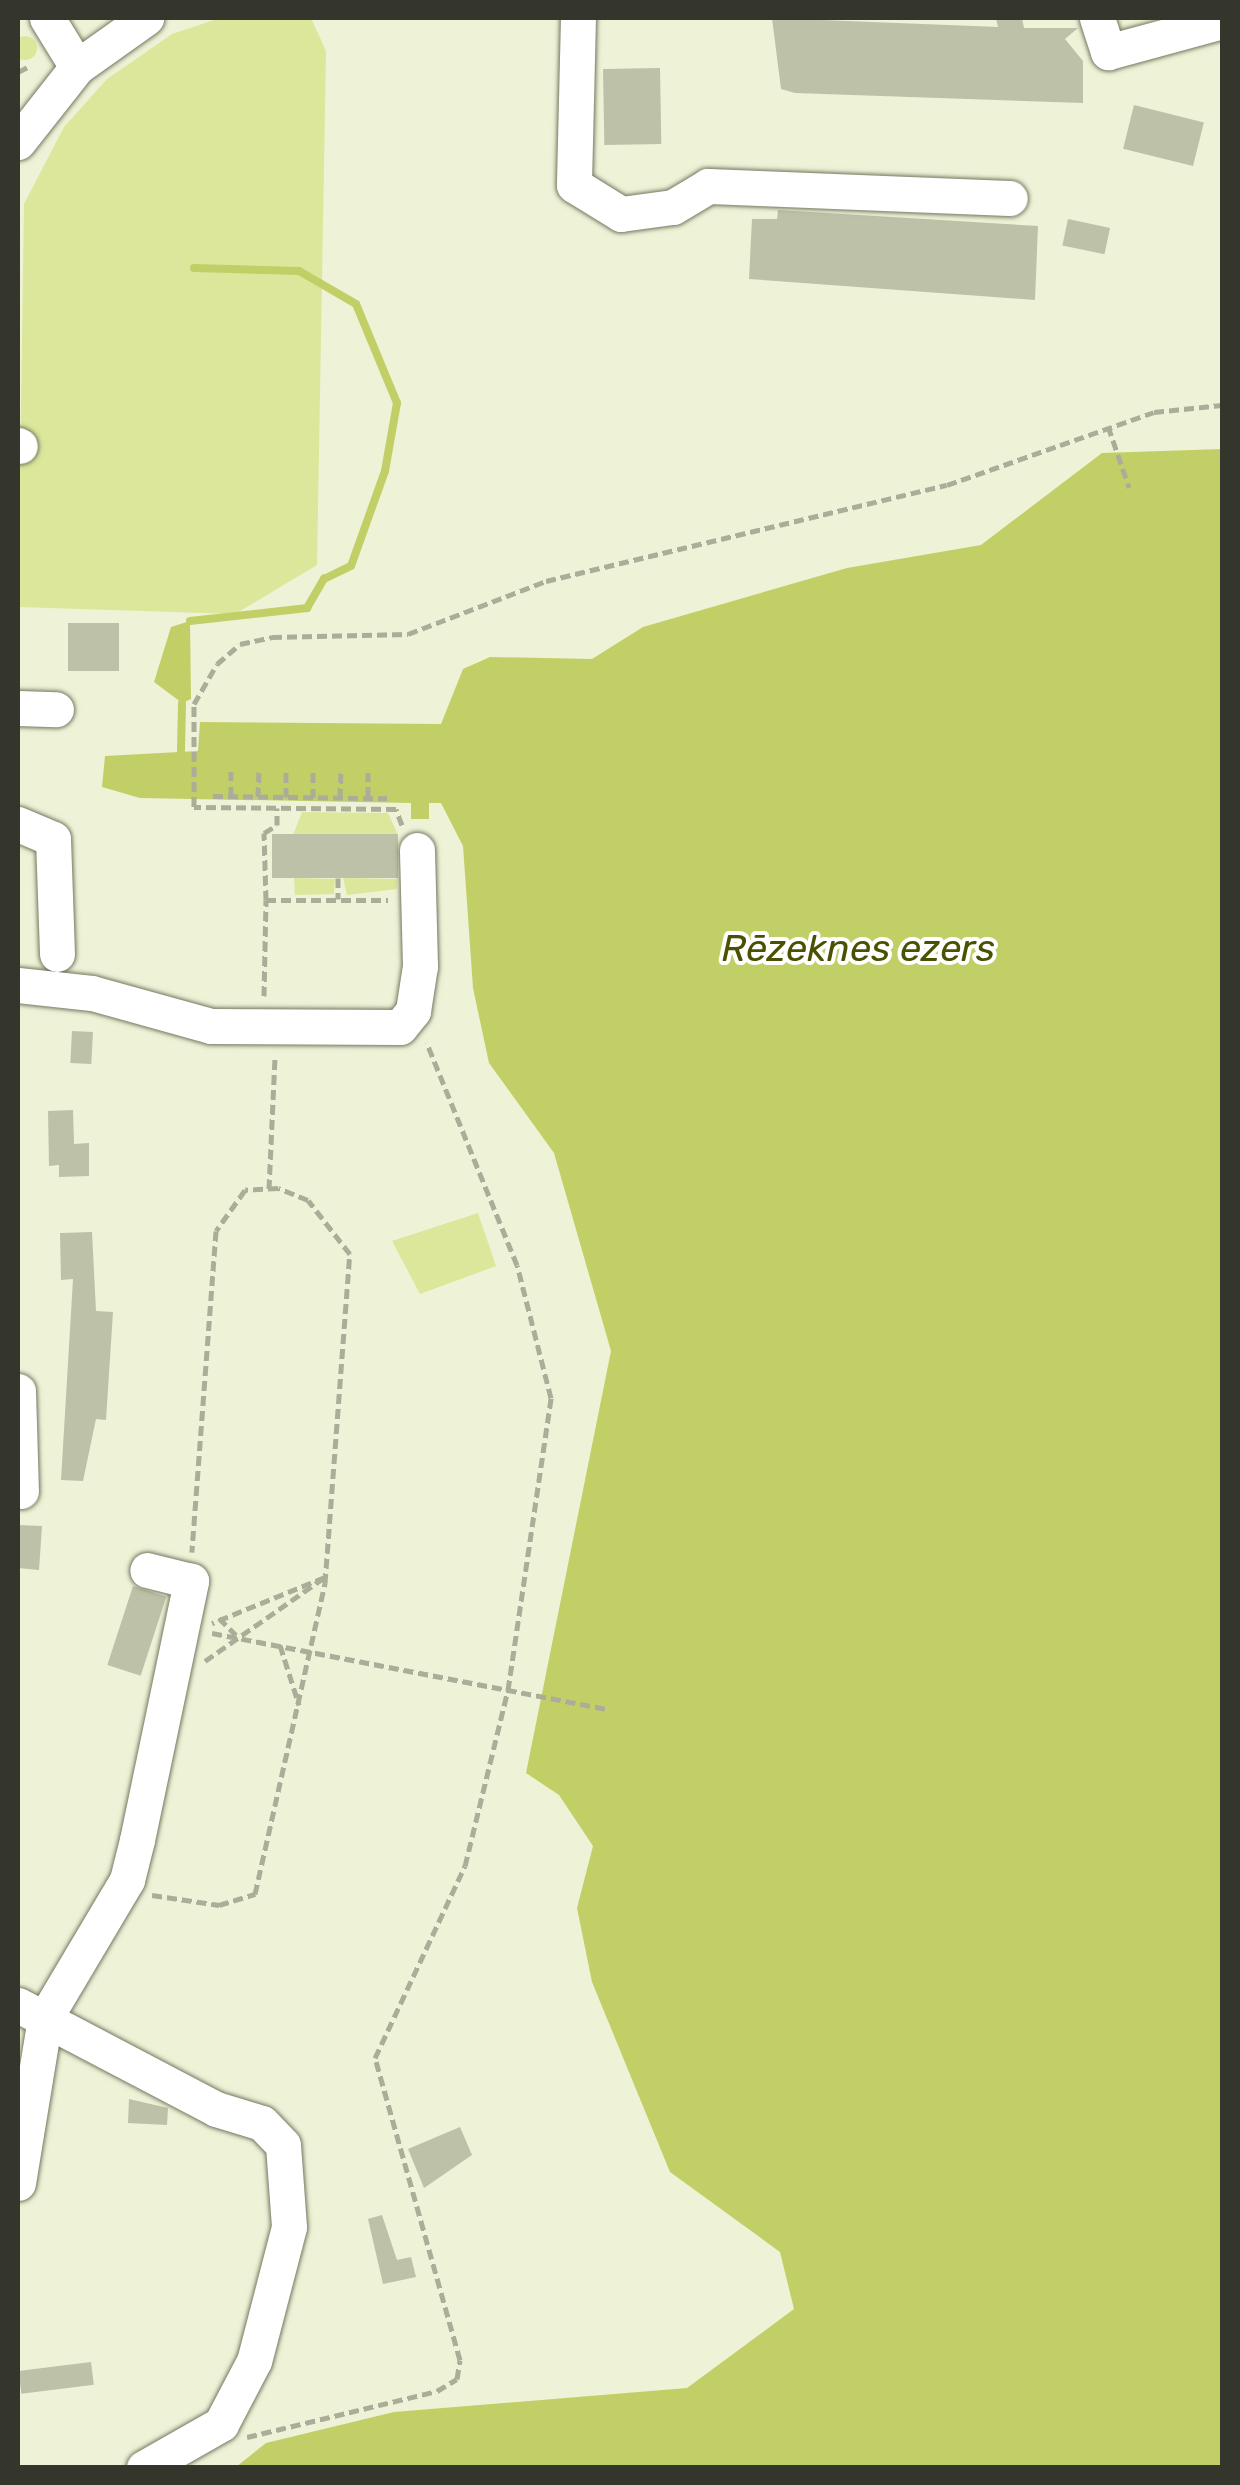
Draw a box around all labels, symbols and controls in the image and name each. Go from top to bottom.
water label: Rēzeknes ezers [721,926,995,972]

